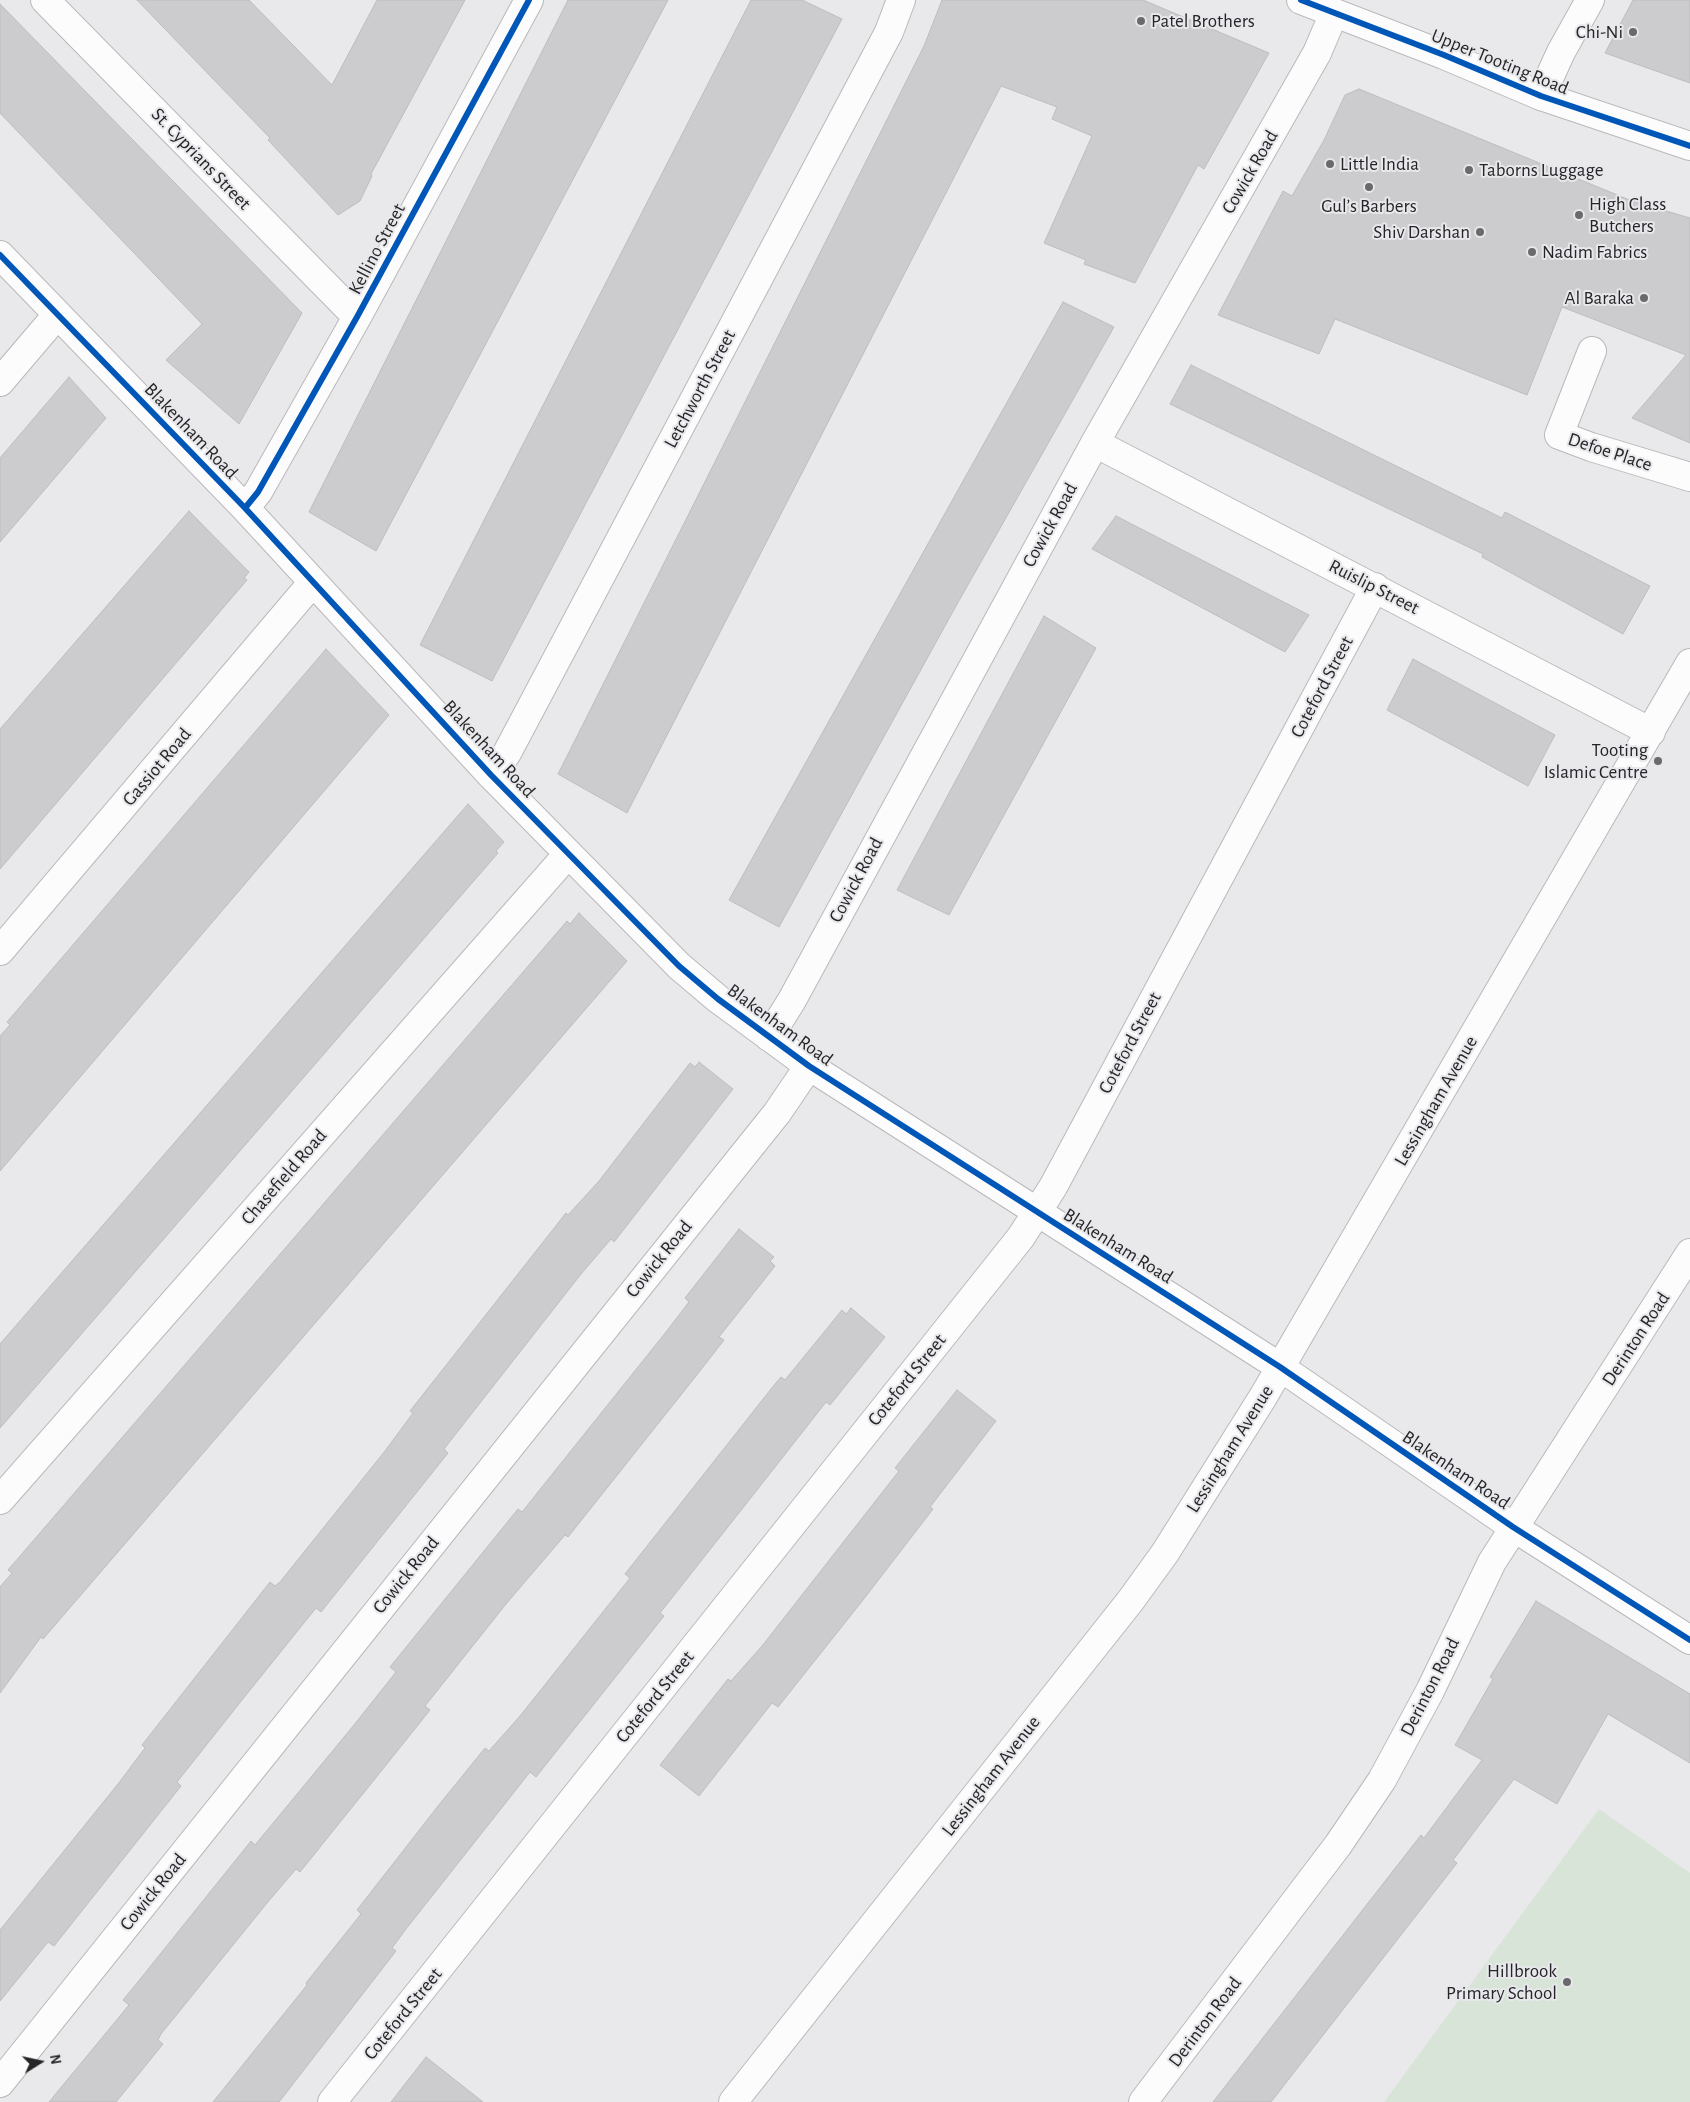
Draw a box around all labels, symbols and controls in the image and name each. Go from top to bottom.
place label: Patel Brothers [1151,10,1255,32]
marker: Patel Brothers [1135,15,1147,27]
place label: Chi-Ni [1576,21,1623,43]
street label: Upper Tooting Road [1428,24,1572,100]
marker: Chi-Ni [1627,26,1639,38]
street label: St. Cyprians Street [147,103,255,215]
street label: Cowick Road [1217,126,1283,218]
place label: Little India [1340,153,1419,175]
marker: Little India [1324,158,1336,170]
place label: Taborns Luggage [1479,159,1603,181]
marker: Taborns Luggage [1463,164,1475,176]
marker: Gul’s Barbers [1363,181,1375,193]
place label: High Class Butchers [1589,193,1666,237]
place label: Gul’s Barbers [1321,195,1417,217]
street label: Kellino Street [344,200,410,298]
marker: High Class Butchers [1573,209,1585,221]
place label: Shiv Darshan [1373,221,1470,243]
marker: Shiv Darshan [1474,226,1486,238]
place label: Nadim Fabrics [1542,241,1647,263]
marker: Nadim Fabrics [1526,246,1538,258]
place label: Al Baraka [1565,287,1634,309]
marker: Al Baraka [1638,292,1650,304]
street label: Letchworth Street [659,326,741,452]
street label: Blakenham Road [139,378,243,484]
street label: Defoe Place [1565,428,1655,476]
street label: Cowick Road [1018,479,1082,571]
street label: Ruislip Street [1325,555,1423,619]
street label: Coteford Street [1286,632,1358,742]
street label: Blakenham Road [438,695,540,803]
street label: Gassiot Road [118,723,196,811]
place label: Tooting Islamic Centre [1544,739,1648,783]
marker: Tooting Islamic Centre [1652,755,1664,767]
street label: Cowick Road [824,834,888,926]
street label: Blakenham Road [723,979,837,1071]
street label: Coteford Street [1094,988,1166,1098]
street label: Lessingham Avenue [1390,1032,1482,1170]
street label: Chasefield Road [236,1125,332,1229]
street label: Blakenham Road [1059,1203,1177,1289]
street label: Cowick Road [621,1216,697,1302]
street label: Derinton Road [1597,1288,1675,1390]
street label: Coteford Street [863,1329,951,1431]
street label: Lessingham Avenue [1182,1381,1278,1517]
street label: Blakenham Road [1398,1426,1514,1514]
street label: Cowick Road [368,1532,444,1618]
street label: Derinton Road [1396,1634,1464,1740]
street label: Coteford Street [611,1646,699,1748]
street label: Lessingham Avenue [937,1711,1045,1841]
street label: Cowick Road [115,1849,191,1935]
place label: Hillbrook Primary School [1446,1960,1557,2004]
street label: Coteford Street [359,1963,447,2065]
street label: Derinton Road [1164,1972,1246,2072]
marker: Hillbrook Primary School [1561,1976,1573,1988]
north arrow [15,2037,65,2087]
text: N [47,2053,63,2065]

